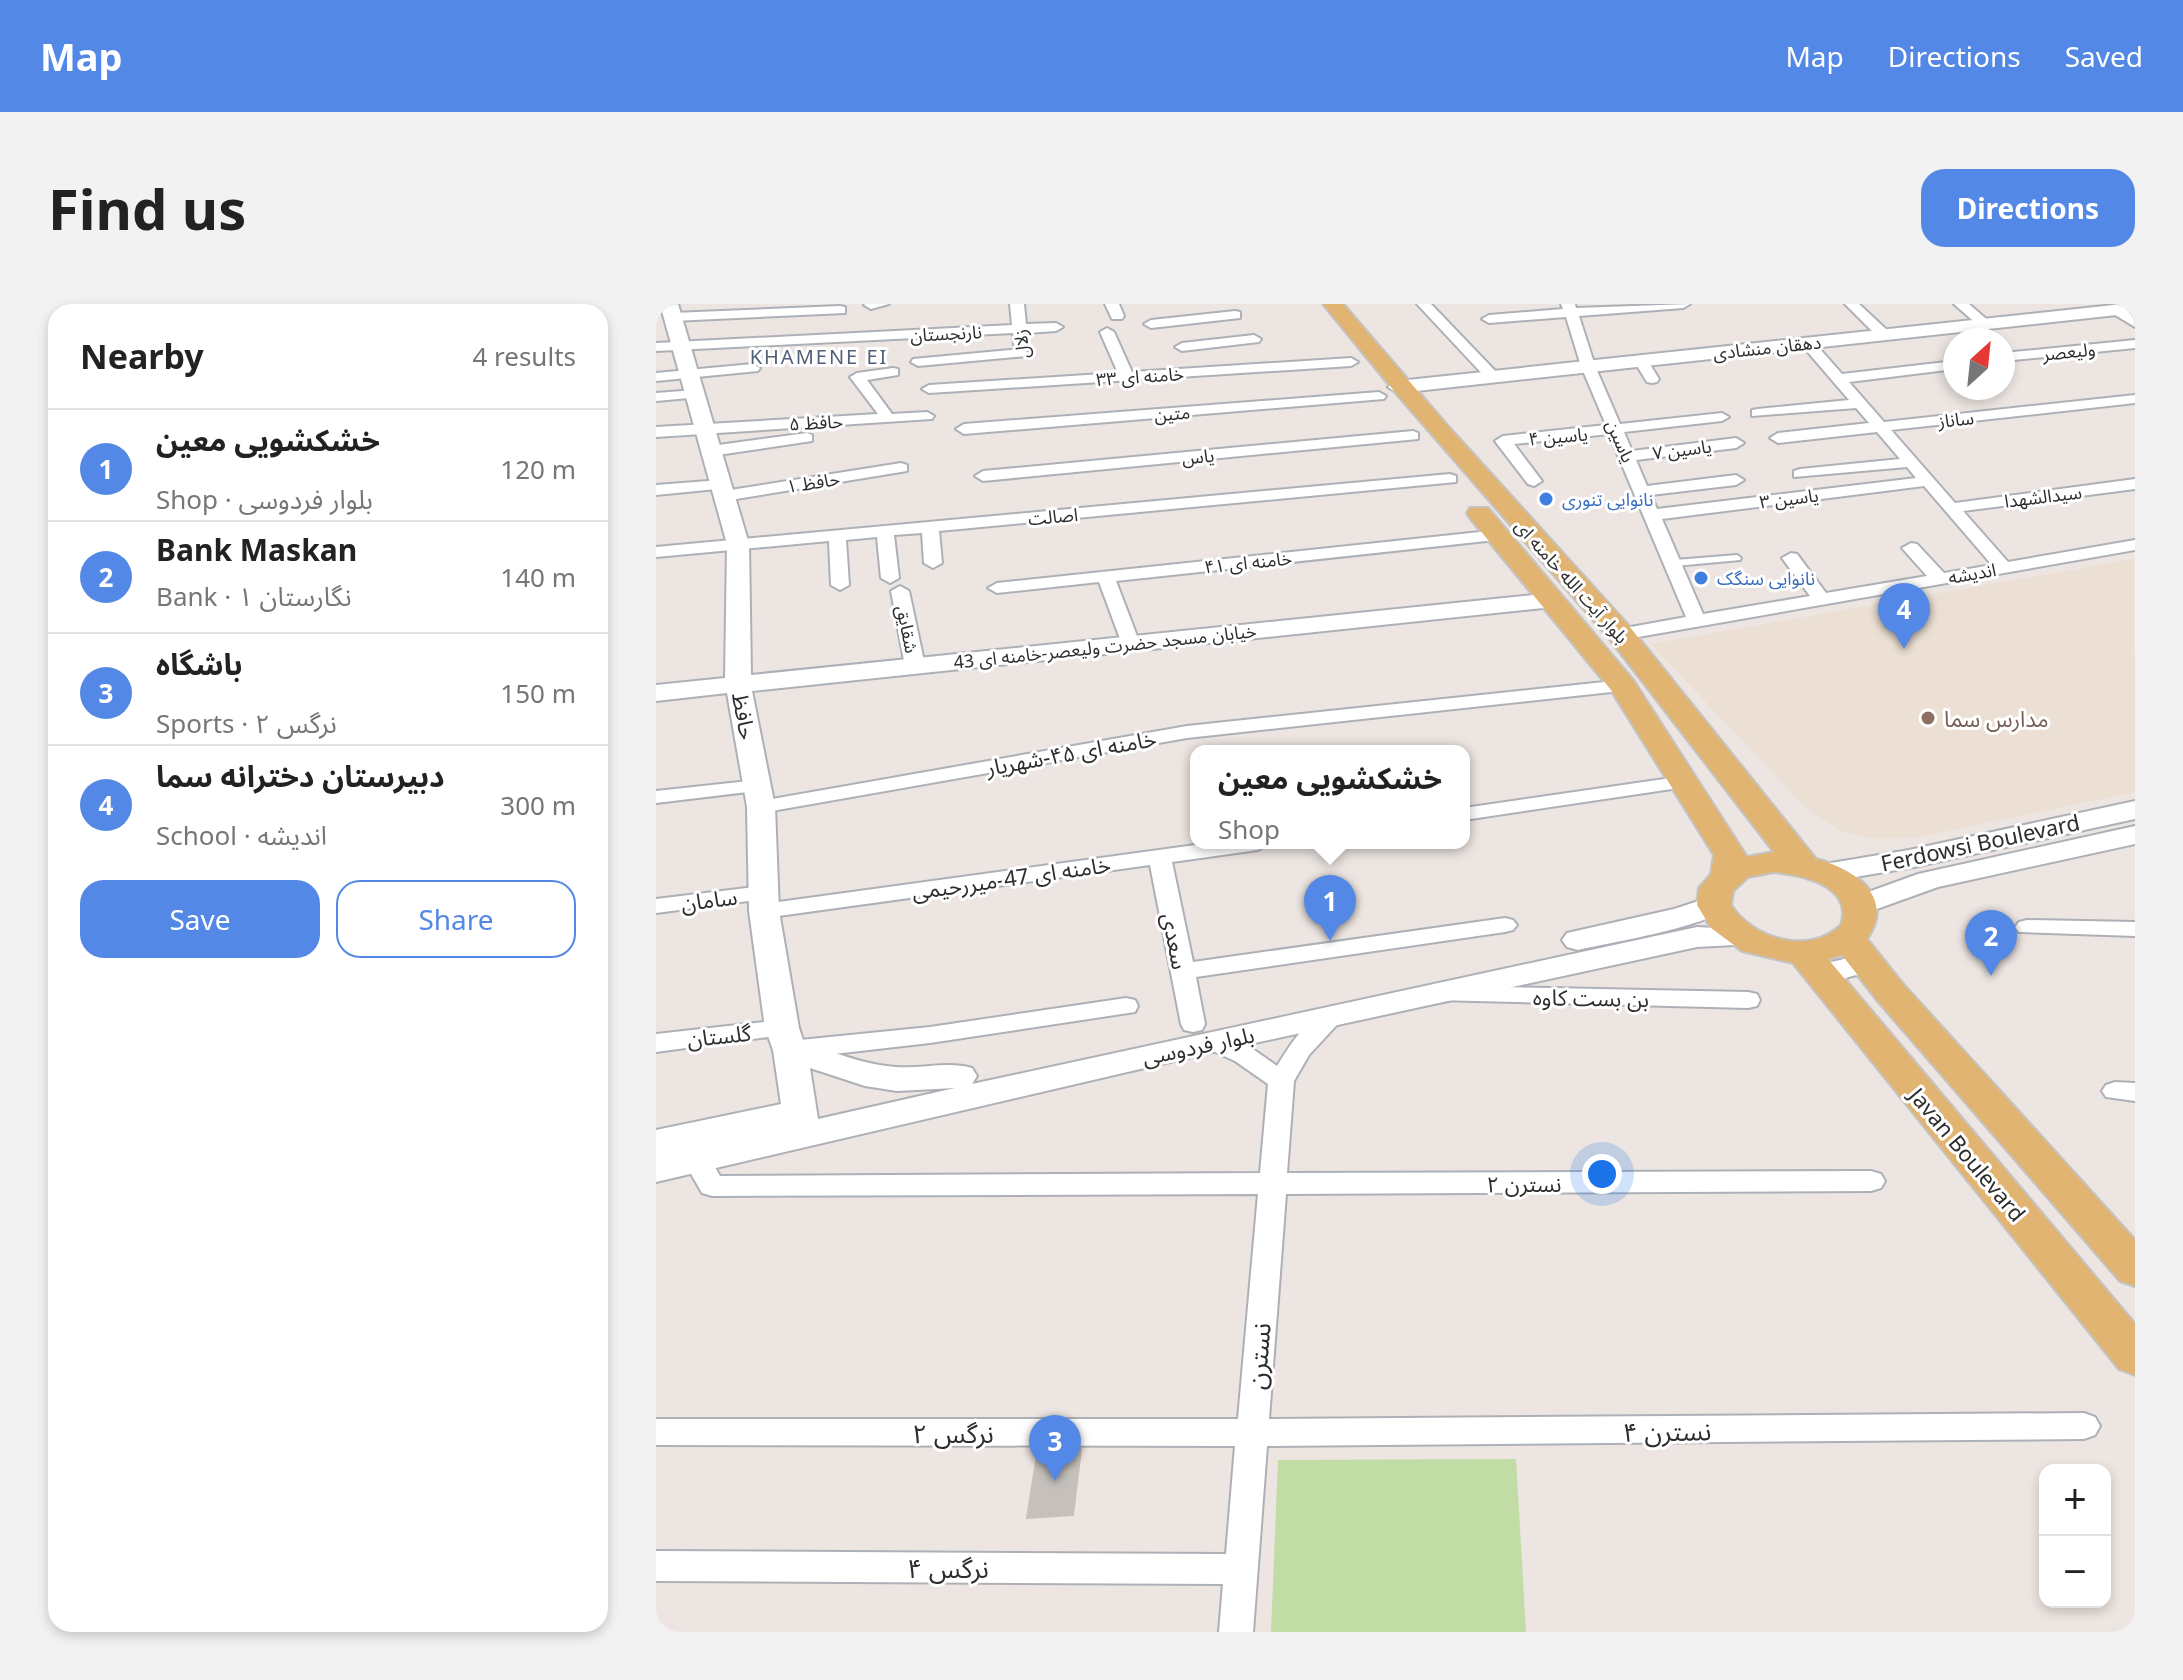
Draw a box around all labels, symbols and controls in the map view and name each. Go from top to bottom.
text: Map [40,30,123,82]
text: Map [1785,37,1844,75]
text: Directions [1888,37,2021,75]
text: Saved [2065,37,2143,75]
button: Directions [1921,169,2135,247]
text: Find us [48,170,246,246]
street label: نارنجستان [909,319,983,347]
street label: زلال [1008,328,1034,360]
north arrow [1943,328,2015,400]
street label: دهقان منشادی [1712,329,1822,365]
text: Nearby [80,333,204,379]
street label: ولیعصر [2040,336,2097,366]
text: 4 results [472,338,576,374]
district label: KHAMENE EI [750,343,888,370]
street label: خامنه ای ۳۳ [1095,361,1185,391]
street label: متین [1153,399,1191,427]
street label: ساناز [1936,405,1975,433]
street label: حافظ ۵ [788,409,844,435]
street label: یاسین [1601,416,1641,466]
text: خشکشویی معین [156,419,380,460]
street label: یاسین ۴ [1527,421,1589,451]
street label: یاسین ۷ [1651,433,1713,465]
street label: یاس [1181,443,1215,469]
text: 1 [99,451,113,487]
text: 120 m [500,451,576,487]
street label: حافظ ۱ [785,466,841,498]
street label: سیدالشهدا [2003,479,2083,513]
text: Shop · بلوار فردوسی [156,481,373,517]
street label: یاسین ۳ [1758,482,1820,514]
place label: نانوایی تنوری [1562,487,1653,511]
marker: نانوایی تنوری [1537,490,1555,508]
street label: اصالت [1027,502,1079,530]
street label: بلوار آیت الله خامنه ای [1510,514,1634,648]
text: Bank Maskan [156,529,357,570]
street label: خامنه ای ۴۱ [1203,545,1293,579]
street label: اندیشه [1946,557,1998,589]
text: 2 [99,559,113,595]
text: 140 m [500,559,576,595]
place label: نانوایی سنگک [1717,566,1815,590]
marker: نانوایی سنگک [1692,569,1710,587]
text: Bank · نگارستان ۱ [156,578,352,614]
pin: 4 [1878,583,1930,649]
street label: شقایق [892,603,924,655]
street label: خیابان مسجد حضرت ولیعصر-خامنه ای 43 [952,618,1258,674]
text: باشگاه [156,643,242,684]
text: 3 [99,675,113,711]
text: 150 m [500,675,576,711]
street label: حافظ [726,690,764,742]
place label: مدارس سما [1944,703,2049,733]
text: Sports · نرگس ۲ [156,705,337,741]
marker: مدارس سما [1919,709,1937,727]
street label: خامنه ای ۴۵-شهریار [983,722,1158,782]
popup [1190,745,1470,849]
text: دبیرستان دخترانه سما [156,755,445,796]
text: خشکشویی معین [1218,757,1442,798]
text: 4 [99,787,113,823]
text: 300 m [500,787,576,823]
street label: Ferdowsi Boulevard [1878,806,2082,878]
text: Shop [1218,811,1280,847]
text: School · اندیشه [156,817,327,853]
street label: خامنه ای 47-میررحیمی [910,848,1112,906]
pin: 1 [1304,875,1356,941]
button: Save [80,880,320,958]
button: Share [336,880,576,958]
street label: سامان [679,881,739,917]
street label: سعدی [1156,910,1196,972]
pin: 2 [1965,910,2017,976]
street label: بن بست کاوه [1533,981,1649,1013]
street label: گلستان [686,1017,753,1053]
street label: بلوار فردوسی [1139,1019,1257,1071]
street label: Javan Boulevard [1902,1079,2033,1227]
your location [1582,1154,1622,1194]
street label: نسترن ۲ [1487,1168,1561,1198]
street label: نسترن [1237,1321,1279,1391]
street label: نسترن ۴ [1622,1412,1712,1450]
street label: نرگس ۲ [912,1415,994,1451]
pin: 3 [1029,1415,1081,1481]
map controls [2039,1464,2111,1608]
button: + [2039,1464,2111,1536]
button: − [2039,1536,2111,1608]
street label: نرگس ۴ [907,1550,989,1586]

